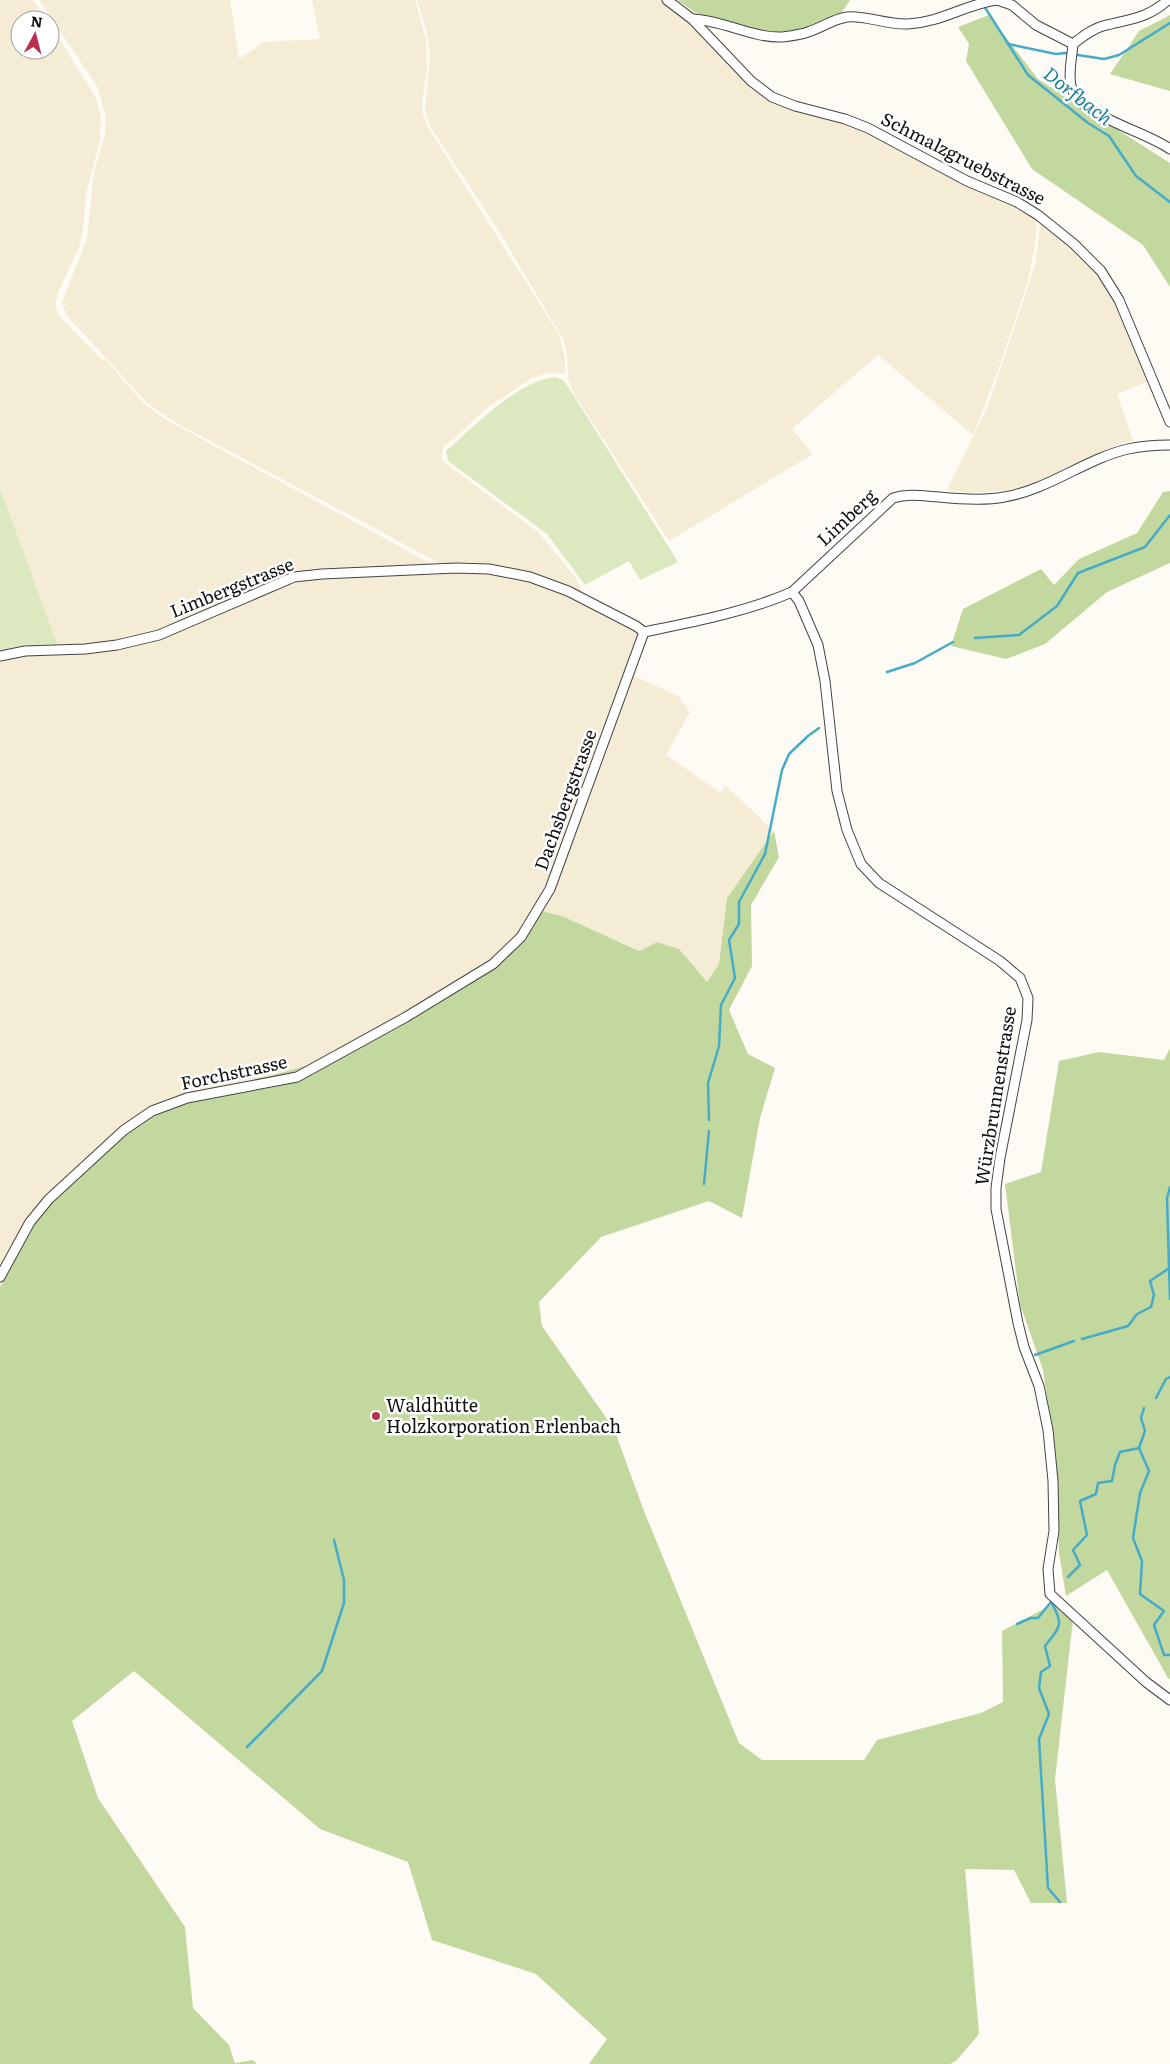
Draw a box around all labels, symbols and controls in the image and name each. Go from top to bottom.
north arrow [10,10,60,60]
text: N [30,10,44,32]
water label: Dorfbach [1038,59,1119,131]
street label: Schmalzgruebstrasse [877,104,1051,211]
street label: Limberg [810,481,883,552]
street label: Limbergstrasse [166,550,297,624]
street label: Dachsbergstrasse [527,725,603,874]
street label: Würzbrunnenstrasse [967,1004,1022,1187]
street label: Forchstrasse [178,1047,289,1096]
place label: Waldhütte Holzkorporation Erlenbach [386,1391,621,1439]
marker: Waldhütte Holzkorporation Erlenbach [370,1410,382,1422]

